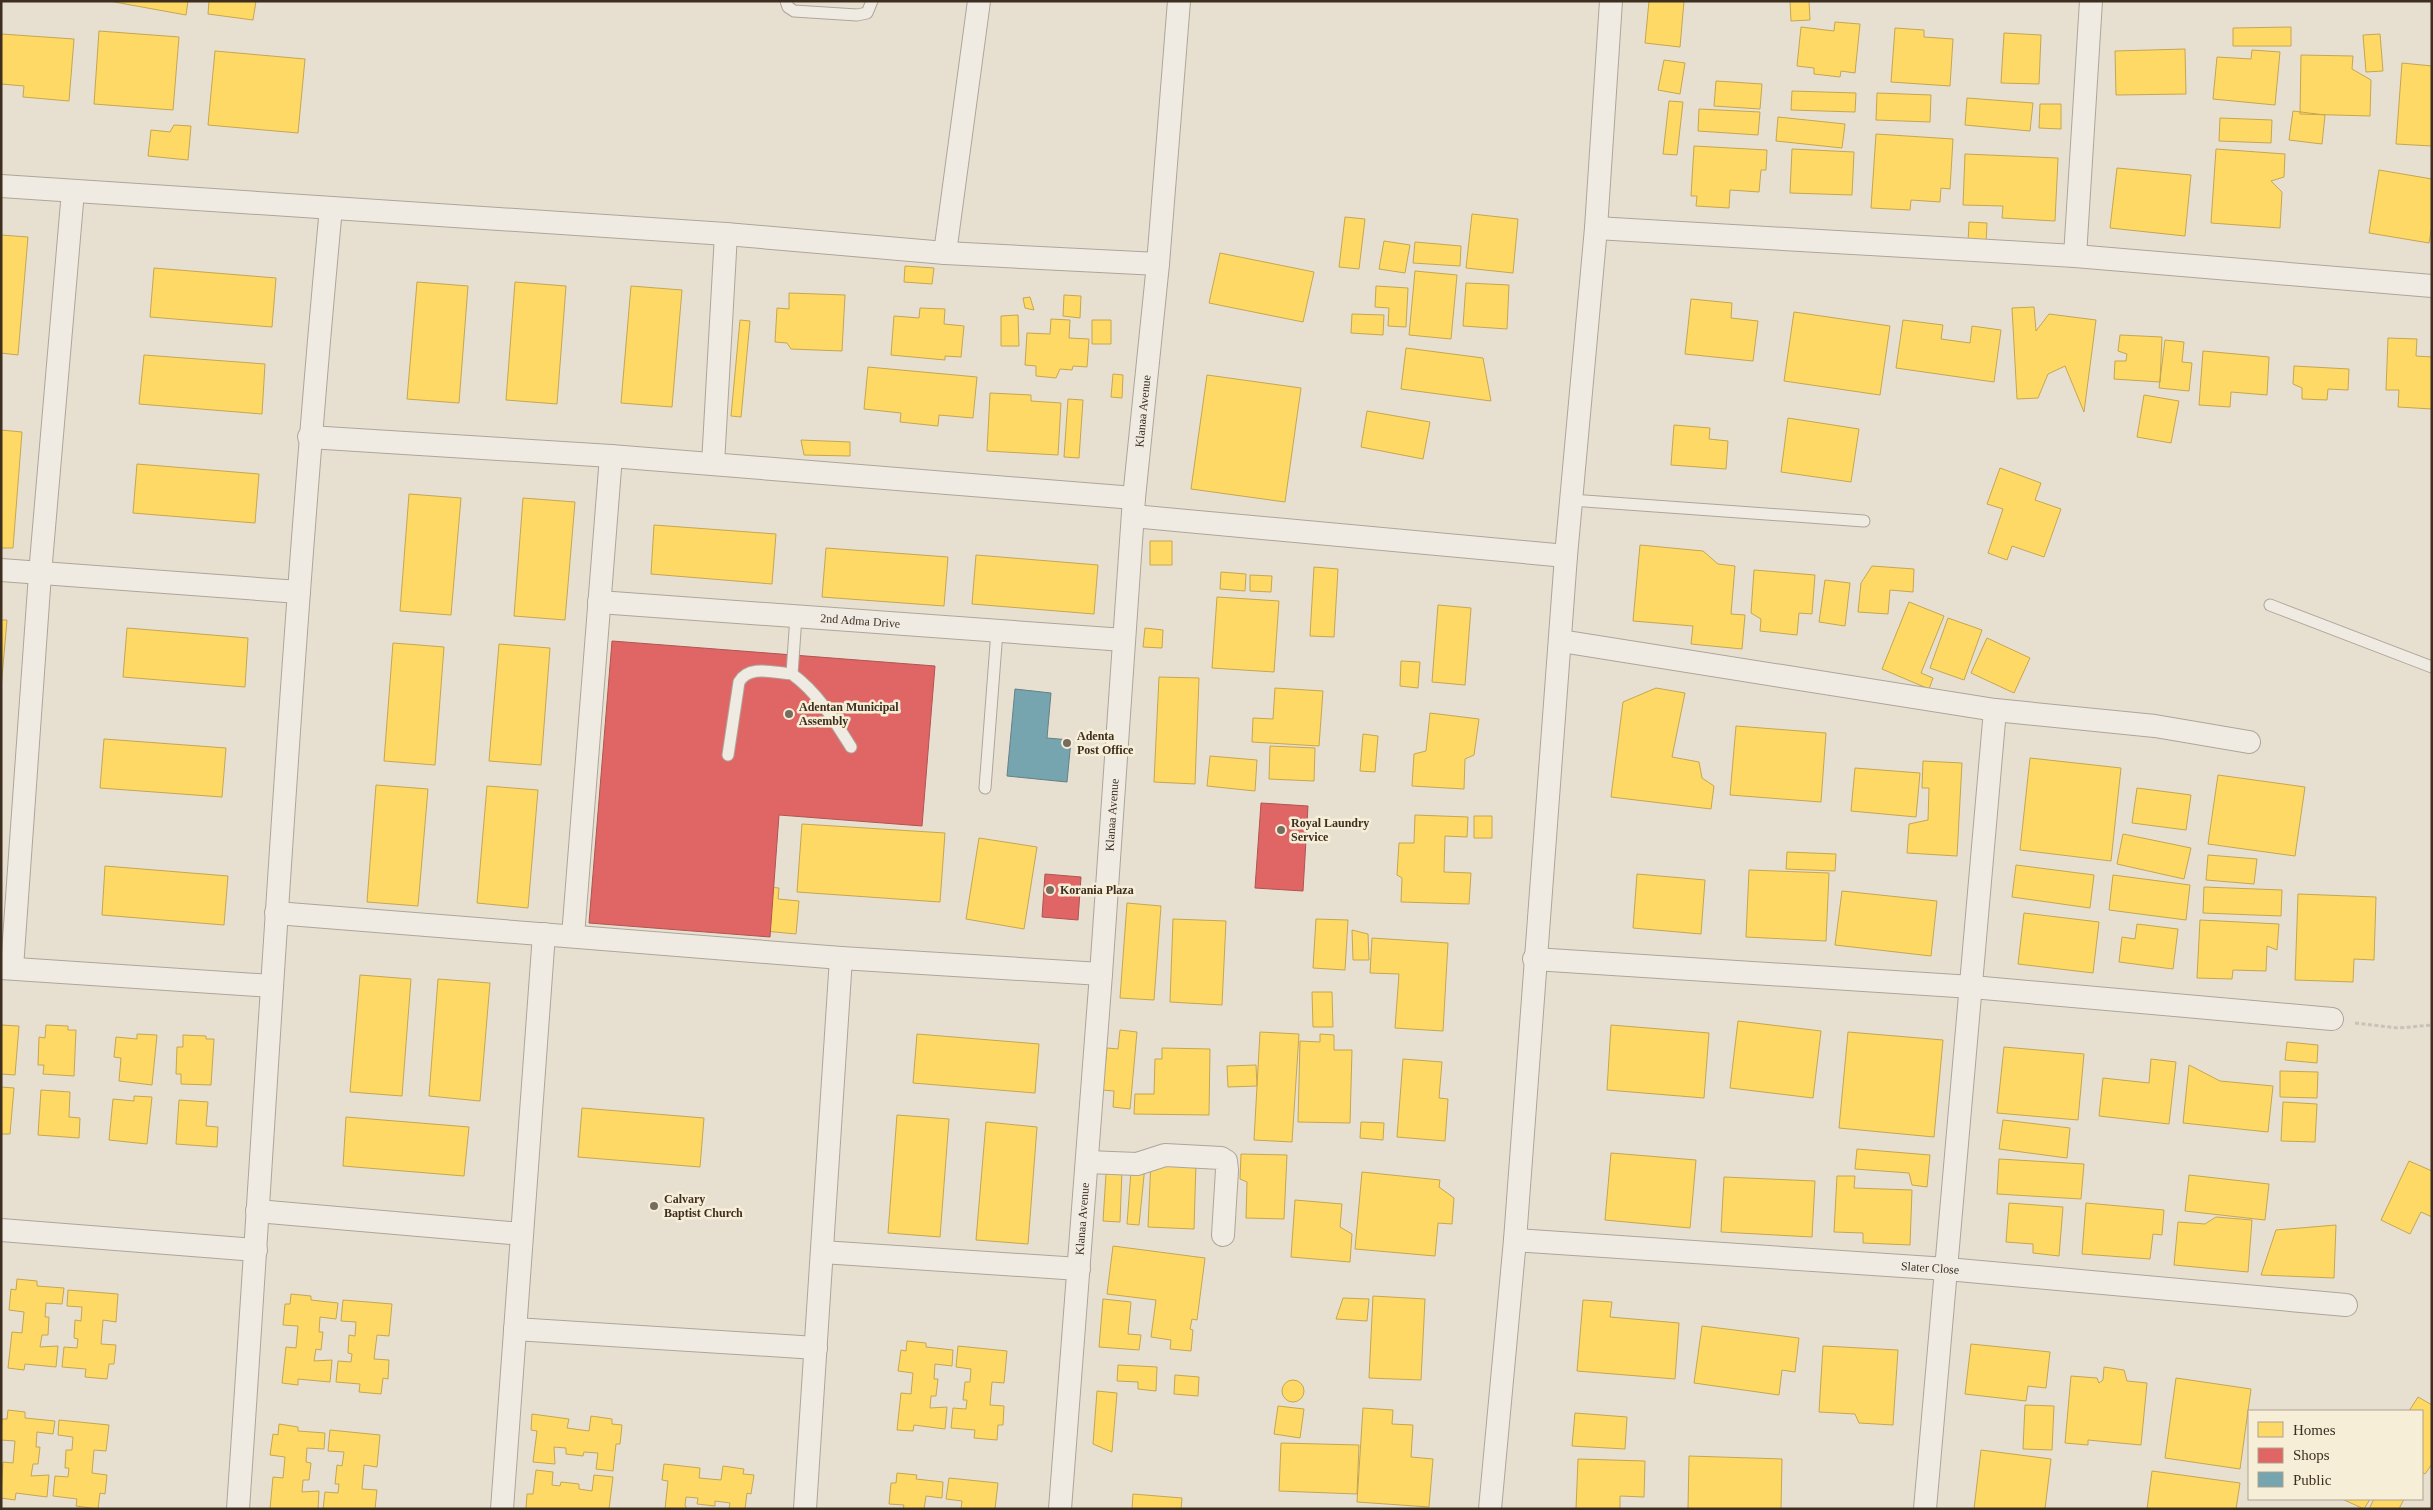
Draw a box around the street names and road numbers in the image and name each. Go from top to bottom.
street label: Klanaa Avenue [1132,374,1154,448]
street label: 2nd Adma Drive [820,611,901,631]
street label: Klanaa Avenue [1103,778,1122,852]
street label: Klanaa Avenue [1072,1182,1092,1256]
street label: Slater Close [1900,1259,1960,1277]

